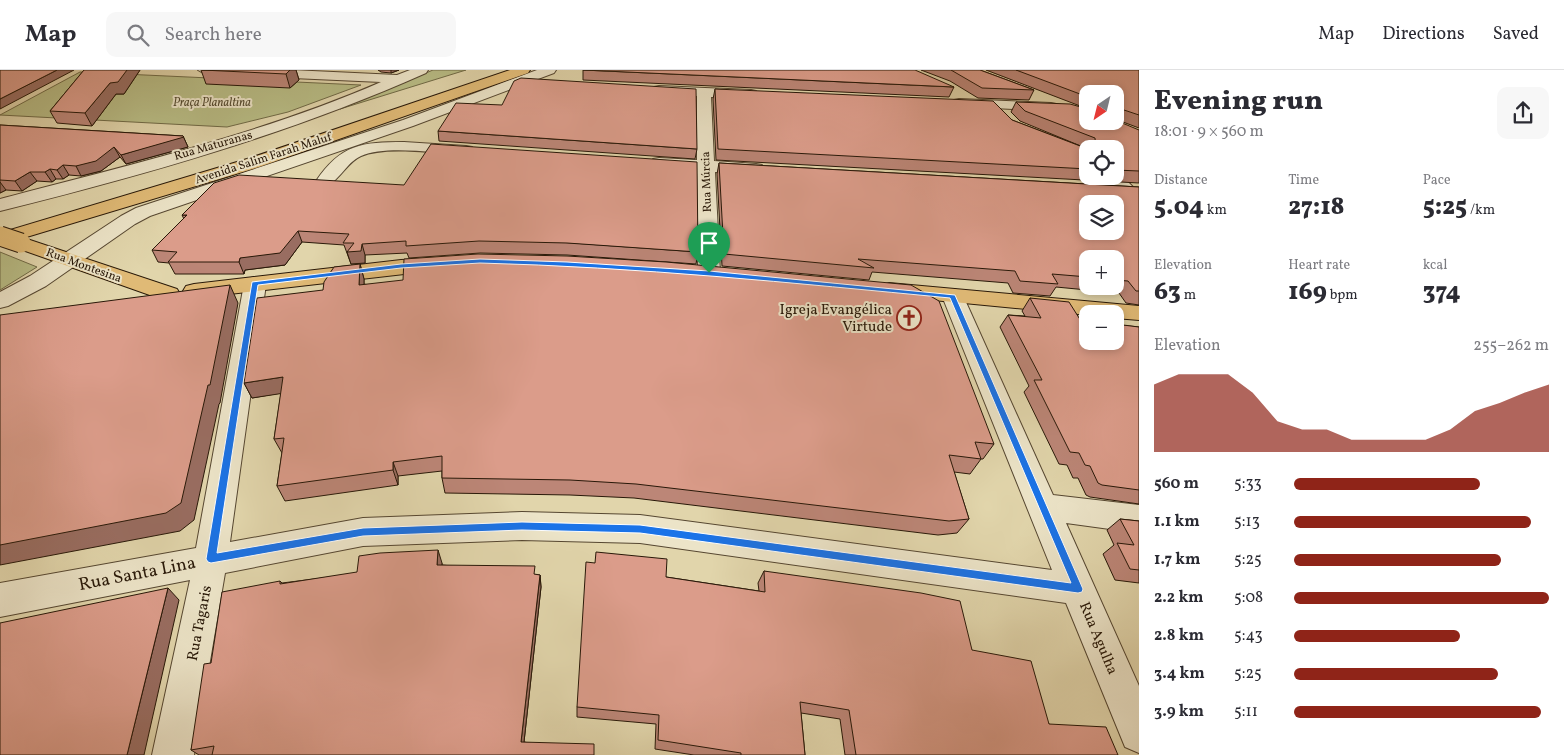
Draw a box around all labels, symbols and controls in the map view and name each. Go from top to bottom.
search box [106,12,456,57]
text: Map [25,18,76,52]
icon: search [124,21,152,49]
text: Search here [164,22,262,48]
text: Map [1318,22,1354,47]
text: Directions [1382,22,1465,47]
text: Saved [1493,22,1539,47]
text: Evening run [1154,82,1323,121]
north arrow [1079,85,1124,130]
map controls [1079,85,1124,350]
button: share [1497,87,1549,139]
park label: Praça Planaltina [173,95,251,111]
text: 18:01 · 9 × 560 m [1154,121,1264,143]
street label: Rua Maturanas [172,127,254,165]
street label: Avenida Salim Farah Maluf [193,129,335,189]
button: locate [1079,140,1124,185]
street label: Rua Múrcia [698,151,716,213]
text: Distance [1154,171,1208,190]
text: Time [1288,171,1319,190]
text: Pace [1423,171,1451,190]
text: 5.04 [1154,190,1204,225]
text: 27:18 [1288,190,1345,225]
text: 5:25 [1423,190,1467,225]
button: layers [1079,195,1124,240]
text: km [1204,201,1227,220]
text: /km [1467,201,1495,220]
pin [688,222,730,273]
icon: arrive [695,229,723,257]
street label: Rua Montesina [44,245,124,287]
button: + [1079,250,1124,295]
text: Elevation [1154,256,1212,275]
text: Heart rate [1288,256,1350,275]
text: kcal [1423,256,1448,275]
text: 63 [1154,275,1181,310]
text: 169 [1288,275,1327,310]
text: 374 [1423,275,1461,310]
text: m [1181,286,1196,305]
text: bpm [1327,286,1358,305]
place label: Igreja Evangélica Virtude [780,300,892,338]
church icon: Igreja Evangélica Virtude [896,305,922,331]
button: − [1079,305,1124,350]
text: Elevation [1154,335,1221,357]
text: 255–262 m [1473,335,1549,357]
text: 560 m [1154,473,1199,495]
text: 5:33 [1234,473,1262,495]
text: 1.1 km [1154,511,1200,533]
text: 5:13 [1234,511,1260,533]
text: 1.7 km [1154,549,1201,571]
text: 5:25 [1234,549,1262,571]
street label: Rua Santa Lina [77,551,198,598]
street label: Rua Tagaris [183,584,218,663]
text: 2.2 km [1154,587,1204,609]
text: 5:08 [1234,587,1263,609]
street label: Rua Agulha [1073,599,1122,678]
text: 2.8 km [1154,625,1204,647]
text: 5:43 [1234,625,1263,647]
text: 3.4 km [1154,663,1205,685]
text: 5:25 [1234,663,1262,685]
text: 3.9 km [1154,701,1204,723]
text: 5:11 [1234,701,1258,723]

